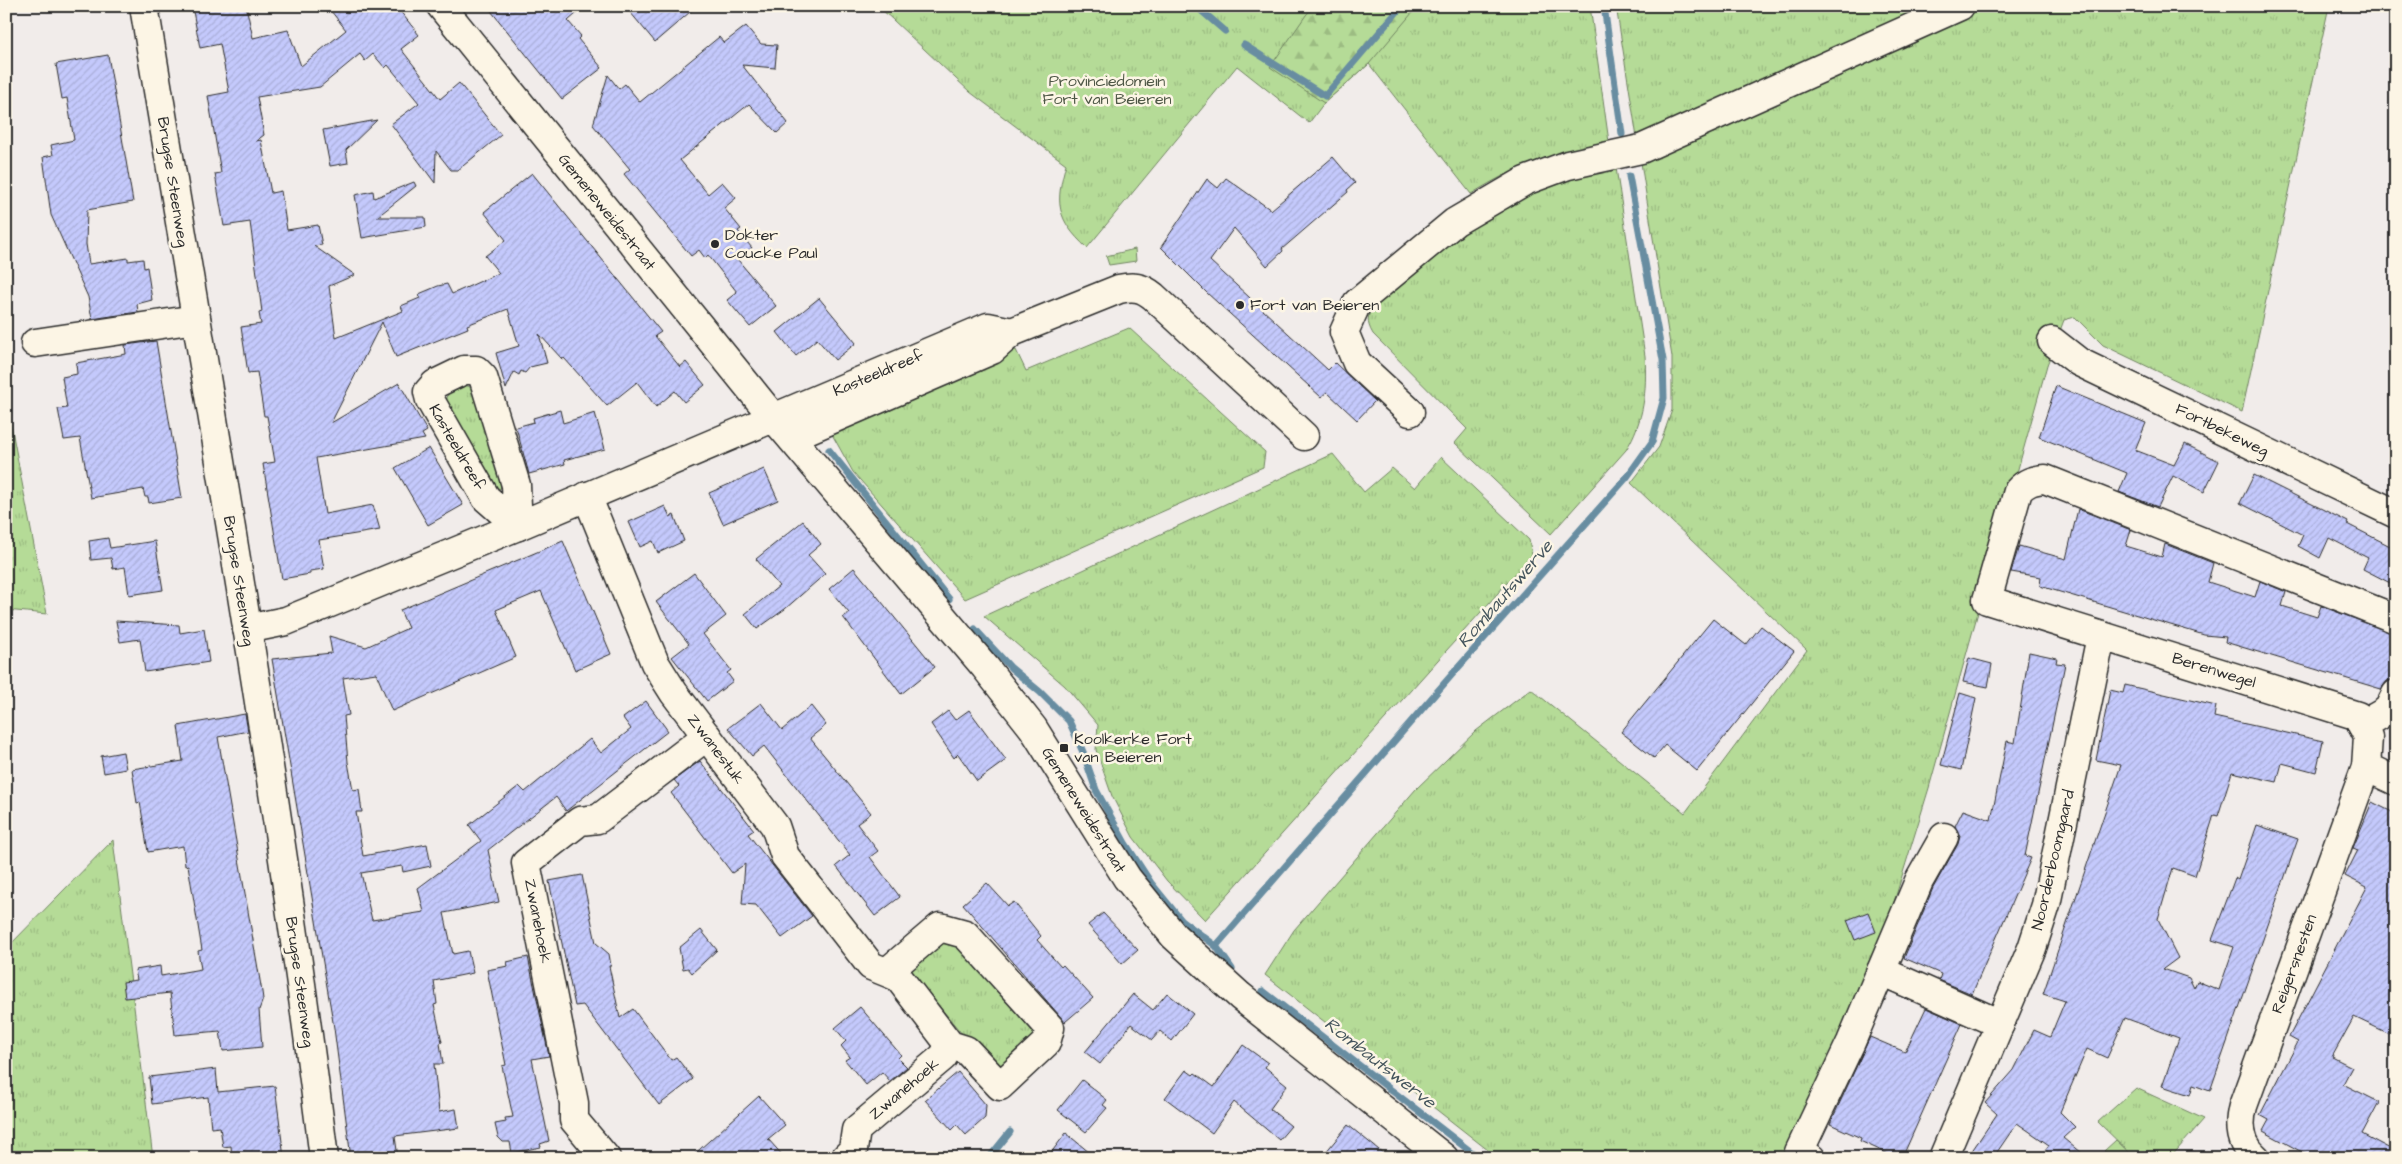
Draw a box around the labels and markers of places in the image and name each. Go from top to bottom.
place label: Dokter Coucke Paul [725,224,817,264]
marker: Dokter Coucke Paul [709,238,721,250]
place label: Fort van Beieren [1250,294,1379,316]
marker: Fort van Beieren [1234,299,1246,311]
place label: Koolkerke Fort van Beieren [1074,728,1192,768]
marker: Koolkerke Fort van Beieren [1058,742,1070,754]

